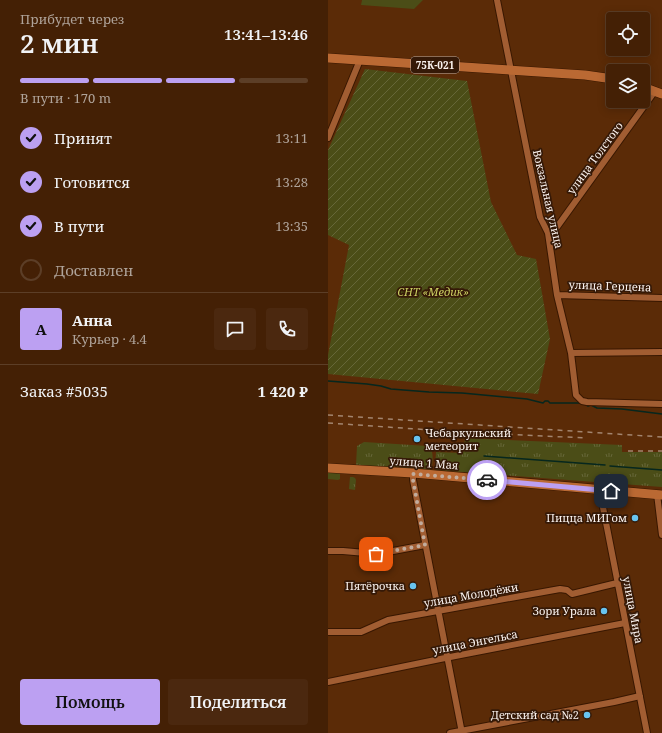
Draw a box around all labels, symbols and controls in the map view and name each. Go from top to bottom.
text: Прибудет через [20,10,124,28]
map controls [606,12,650,108]
button: locate [606,12,650,56]
text: 13:41–13:46 [224,24,308,44]
text: 2 мин [20,25,98,61]
road number: 75К-021 [411,57,459,73]
button: layers [606,64,650,108]
text: В пути · 170 m [20,89,111,107]
street label: улица Толстого [563,119,626,197]
icon: check [20,127,42,149]
text: Принят [54,128,112,148]
text: 13:11 [275,129,308,147]
street label: Вокзальная улица [530,148,567,250]
icon: check [20,171,42,193]
text: Готовится [54,172,130,192]
text: 13:28 [275,173,308,191]
icon: check [20,215,42,237]
text: В пути [54,216,104,236]
text: 13:35 [275,217,308,235]
text: Доставлен [54,260,133,280]
street label: улица Герцена [568,277,652,294]
park label: СНТ «Медик» [397,284,469,299]
button: chat [214,308,256,350]
button: phone [266,308,308,350]
text: Анна [72,310,112,330]
text: А [35,319,47,339]
text: Курьер · 4.4 [72,330,147,348]
text: Заказ #5035 [20,381,108,401]
text: 1 420 ₽ [257,381,308,401]
place label: Чебаркульский метеорит [425,425,511,453]
marker: Чебаркульский метеорит [412,434,422,444]
street label: улица 1 Мая [389,453,459,472]
courier [467,460,507,500]
icon: car [476,469,498,491]
pin [594,474,628,508]
icon: home [600,480,622,502]
place label: Пицца МИГом [546,510,627,525]
marker: Пицца МИГом [630,513,640,523]
pin [359,537,393,571]
icon: bag [365,543,387,565]
street label: улица Мира [620,575,647,645]
place label: Пятёрочка [345,578,405,593]
street label: улица Молодёжи [422,579,519,610]
marker: Пятёрочка [408,581,418,591]
place label: Зори Урала [532,603,596,618]
marker: Зори Урала [599,606,609,616]
street label: улица Энгельса [431,626,519,657]
button: Помощь [20,679,160,725]
button: Поделиться [168,679,308,725]
place label: Детский сад №2 [491,707,579,722]
marker: Детский сад №2 [582,710,592,720]

